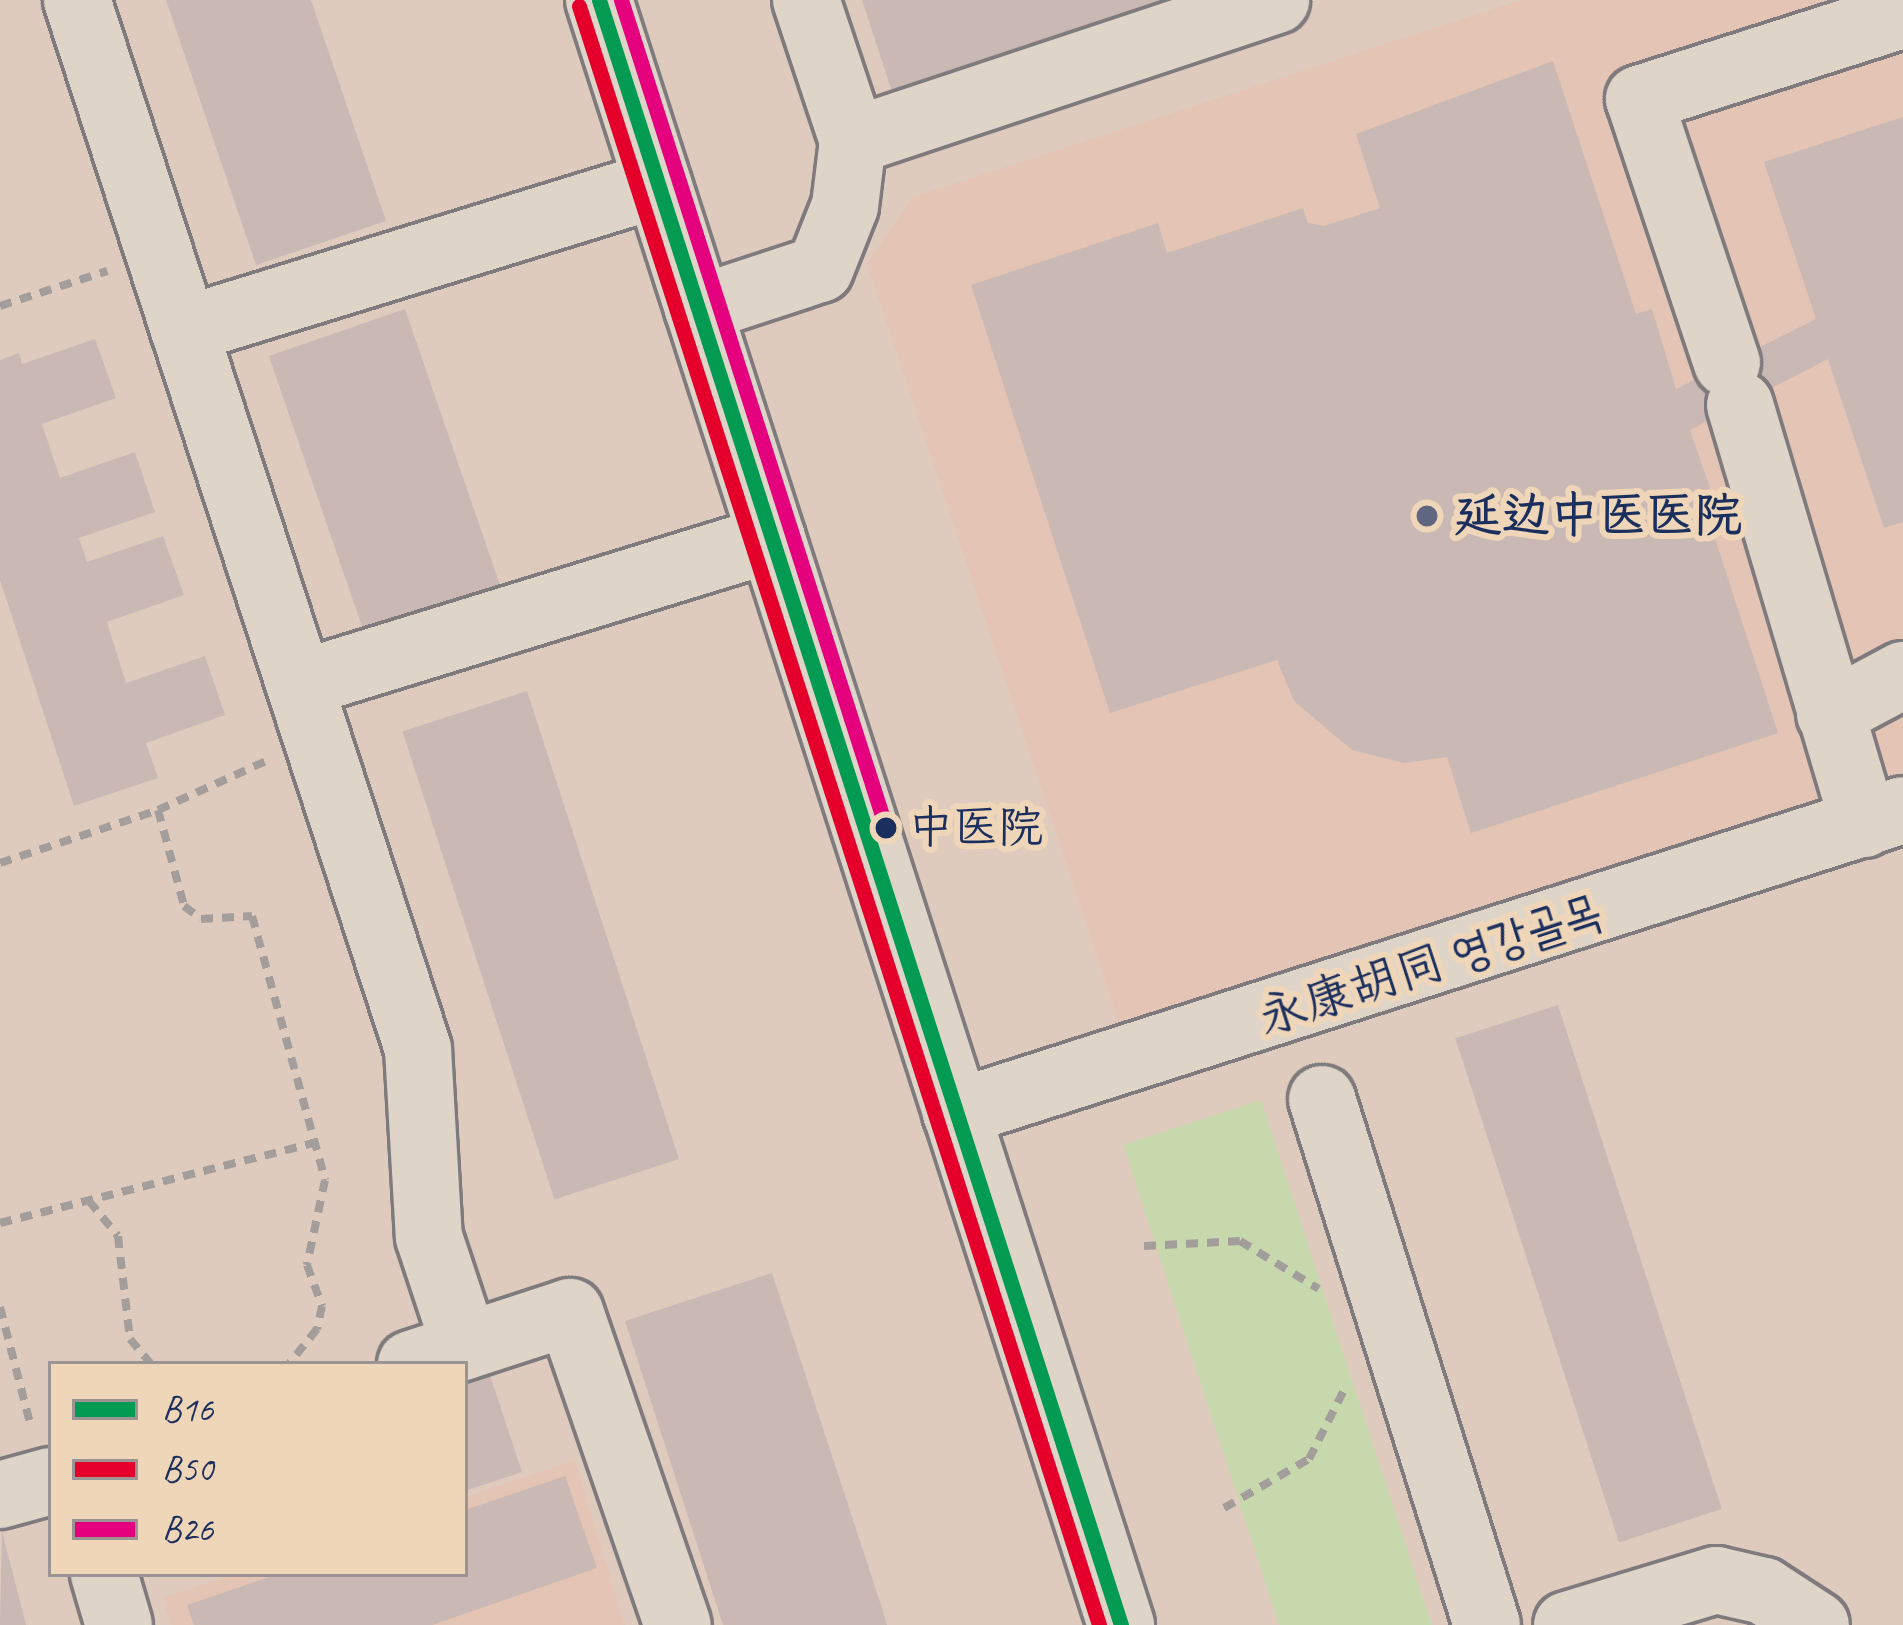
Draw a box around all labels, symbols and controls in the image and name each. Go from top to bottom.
place label: 延边中医医院 [1454,487,1742,545]
marker: 延边中医医院 [1411,500,1443,532]
place label: 中医院 [908,801,1043,855]
marker: 中医院 [875,817,897,839]
street label: 永康胡同 영강골목 [1251,881,1609,1047]
legend [48,1361,468,1577]
text: B16 [162,1386,213,1432]
text: B50 [162,1446,213,1492]
text: B26 [162,1506,213,1552]

